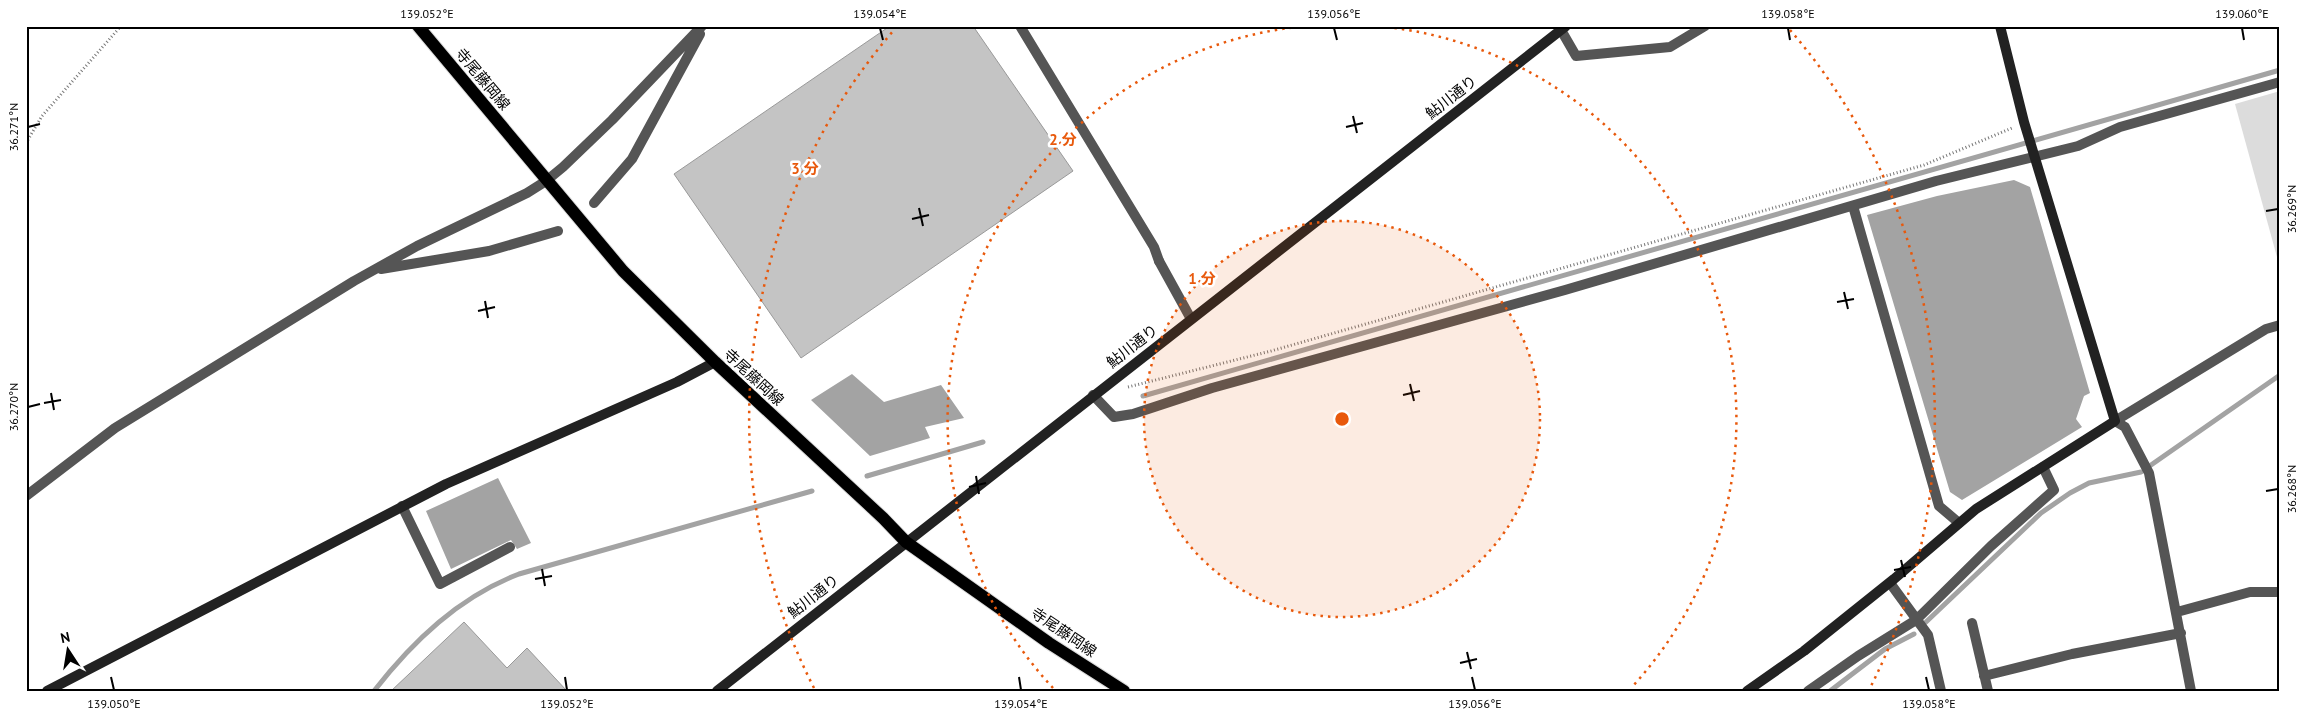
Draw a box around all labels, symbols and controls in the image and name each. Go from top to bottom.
text: 139.052°E [400,6,454,21]
text: 139.054°E [853,6,907,21]
text: 139.056°E [1307,6,1361,21]
text: 139.058°E [1761,6,1815,21]
text: 139.060°E [2215,6,2269,21]
street label: 寺尾藤岡線 [452,44,514,114]
street label: 鮎川通り [1422,71,1480,123]
text: 36.271°N [6,103,21,151]
text: 2 分 [1049,130,1077,149]
text: 3 分 [791,159,819,178]
text: 36.269°N [2284,185,2299,233]
text: 1 分 [1188,269,1216,288]
street label: 鮎川通り [1103,320,1161,372]
street label: 寺尾藤岡線 [720,344,788,410]
text: 36.270°N [6,383,21,431]
centre of rings [1333,410,1351,428]
text: 36.268°N [2284,465,2299,513]
street label: 鮎川通り [784,570,842,622]
street label: 寺尾藤岡線 [1028,603,1100,661]
north arrow [42,624,92,674]
text: N [59,628,72,647]
text: 139.050°E [87,696,141,711]
text: 139.052°E [540,696,594,711]
text: 139.054°E [994,696,1048,711]
text: 139.056°E [1448,696,1502,711]
text: 139.058°E [1902,696,1956,711]

